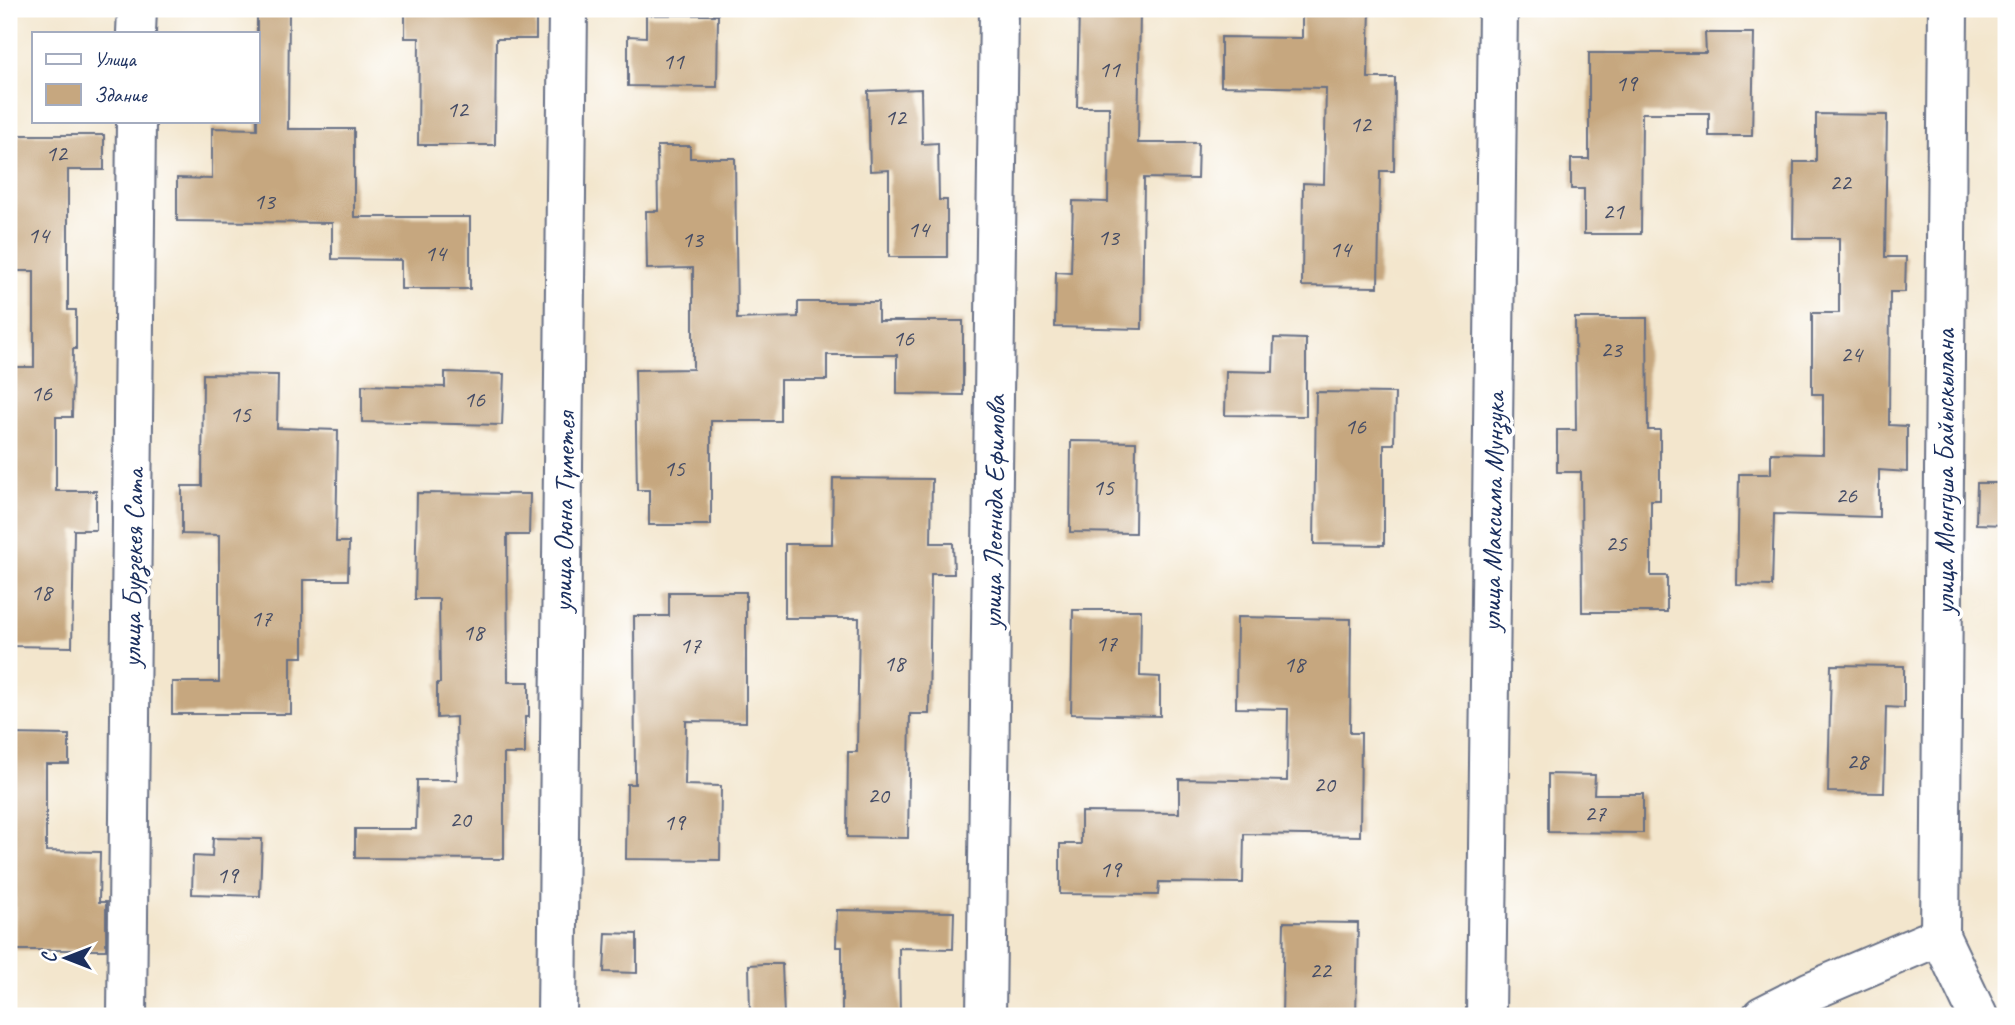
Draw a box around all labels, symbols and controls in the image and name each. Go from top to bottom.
legend [32,32,259,122]
text: Улица [94,46,137,72]
house number: 11 [662,46,685,76]
house number: 11 [1098,54,1121,84]
house number: 19 [1615,68,1639,98]
text: Здание [94,82,148,108]
house number: 12 [446,94,470,124]
house number: 12 [884,102,908,132]
house number: 12 [1349,109,1373,139]
house number: 12 [45,138,69,168]
house number: 22 [1829,167,1853,197]
house number: 13 [253,186,277,216]
house number: 21 [1602,196,1625,226]
house number: 14 [907,214,931,244]
house number: 14 [27,220,51,250]
house number: 13 [1097,222,1121,252]
house number: 13 [681,224,705,254]
house number: 14 [1329,234,1353,264]
house number: 14 [424,238,448,268]
house number: 16 [892,323,915,353]
street label: улица Монгуша Байыскылана [1927,328,1962,617]
house number: 23 [1600,334,1624,364]
house number: 24 [1840,339,1864,369]
house number: 16 [30,378,53,408]
house number: 16 [463,384,486,414]
street label: улица Максима Мунзука [1473,389,1513,634]
street label: улица Леонида Ефимова [974,393,1013,631]
house number: 15 [229,399,252,429]
street label: улица Оюна Туметея [544,409,583,615]
house number: 16 [1344,411,1367,441]
house number: 15 [663,453,686,483]
street label: улица Бурзекея Сата [113,466,153,670]
house number: 15 [1092,472,1115,502]
house number: 26 [1835,480,1858,510]
house number: 25 [1605,528,1628,558]
house number: 18 [30,577,54,607]
house number: 17 [250,603,273,633]
house number: 18 [462,617,486,647]
house number: 17 [1095,628,1118,658]
house number: 17 [679,630,702,660]
house number: 18 [883,648,907,678]
house number: 18 [1283,649,1307,679]
house number: 28 [1846,746,1870,776]
house number: 20 [1313,769,1337,799]
house number: 20 [867,780,891,810]
house number: 27 [1584,798,1607,828]
house number: 20 [449,804,473,834]
house number: 19 [663,807,687,837]
house number: 19 [1099,854,1123,884]
house number: 19 [216,860,240,890]
north arrow [32,923,102,993]
text: С [38,951,62,963]
house number: 22 [1309,955,1333,985]

